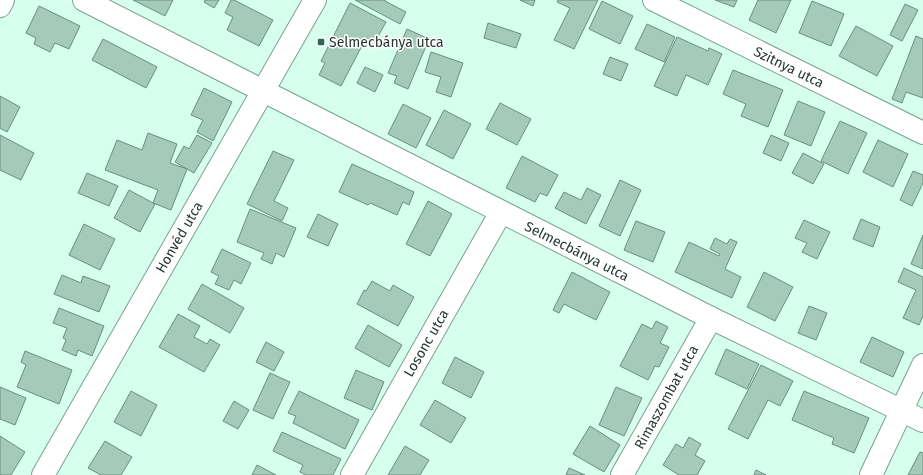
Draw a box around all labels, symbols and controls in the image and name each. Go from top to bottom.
place label: Selmecbánya utca [329,34,444,51]
marker: Selmecbánya utca [316,37,326,47]
street label: Szitnya utca [751,43,827,92]
street label: Honvéd utca [152,199,207,276]
street label: Selmecbánya utca [522,218,632,285]
street label: Losonc utca [400,306,453,380]
street label: Rimaszombat utca [631,342,702,452]

